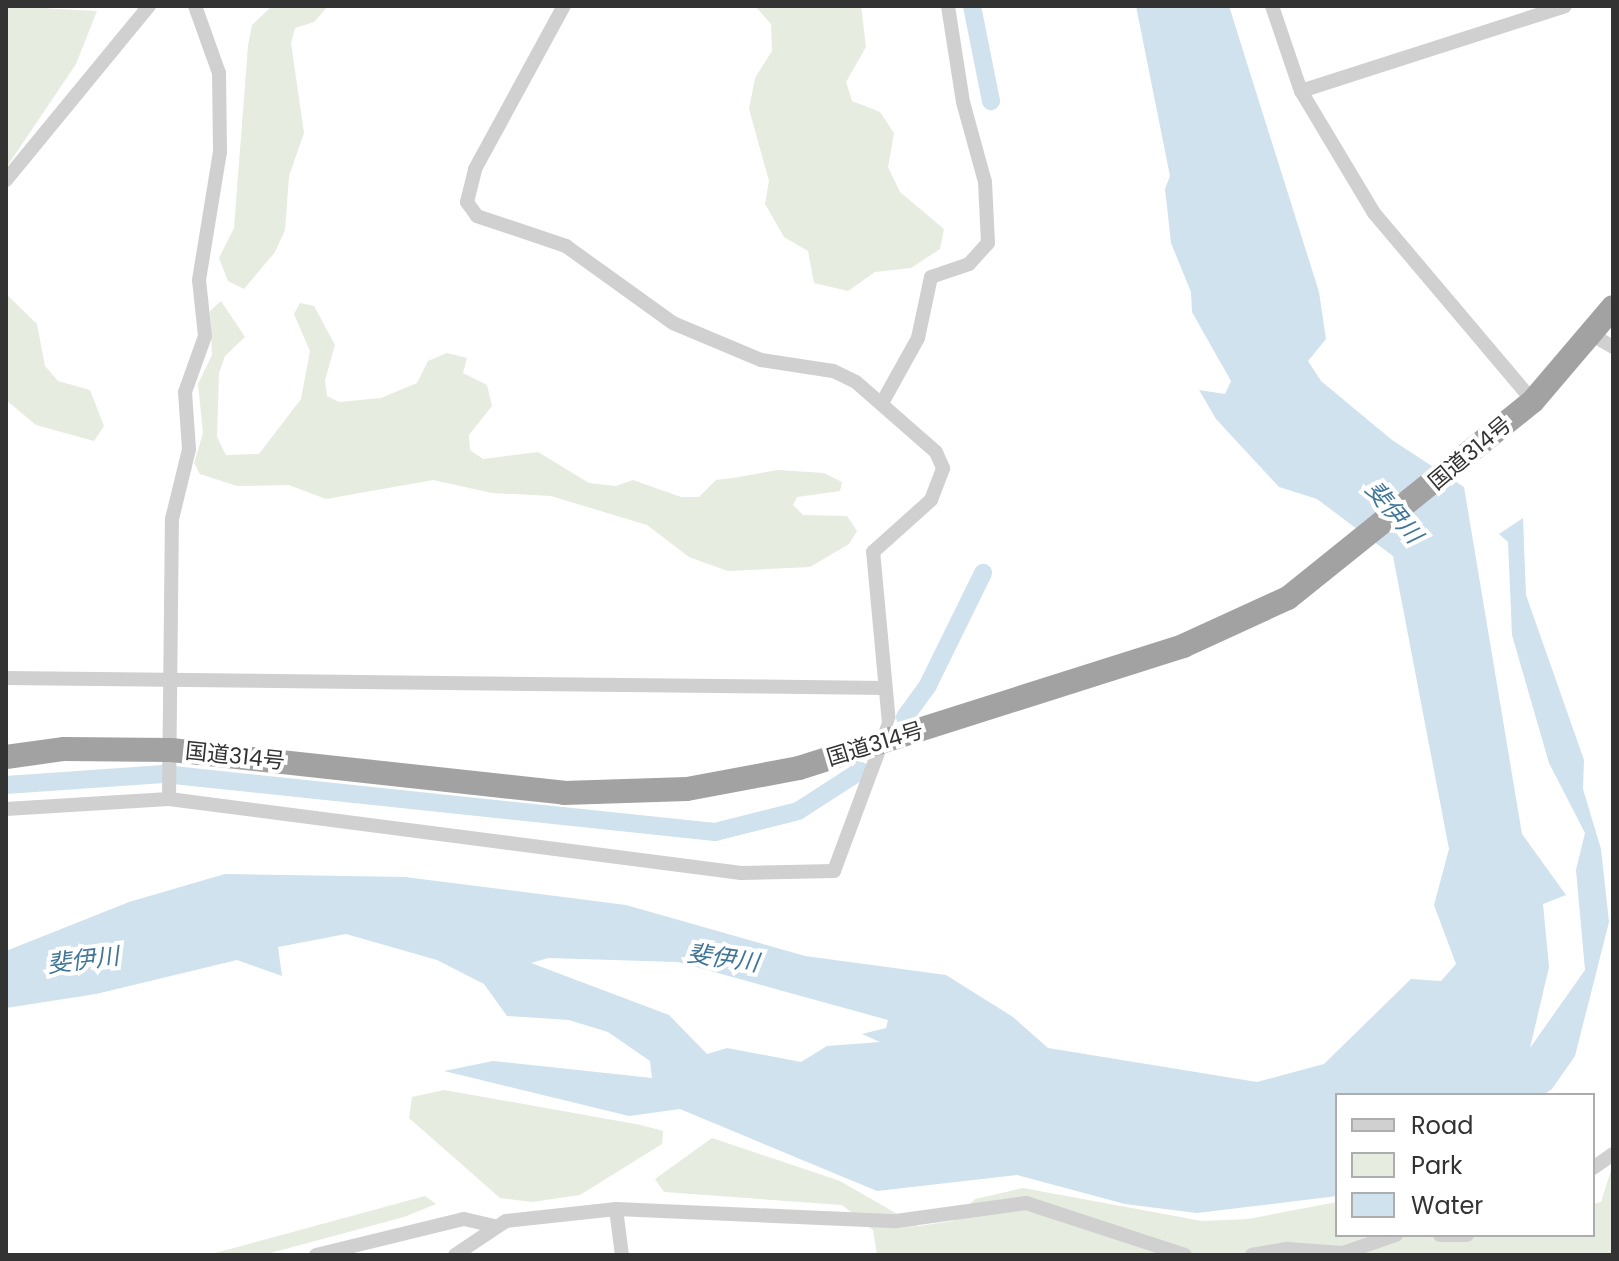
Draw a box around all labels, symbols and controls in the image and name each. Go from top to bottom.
street label: 国道314号 [1423,411,1517,495]
water label: 斐伊川 [1360,475,1428,549]
street label: 国道314号 [823,717,927,771]
street label: 国道314号 [184,738,286,774]
water label: 斐伊川 [685,939,761,977]
water label: 斐伊川 [46,941,120,979]
legend [1335,1093,1595,1237]
text: Road [1411,1109,1473,1142]
text: Park [1411,1149,1462,1182]
text: Water [1411,1189,1483,1222]

